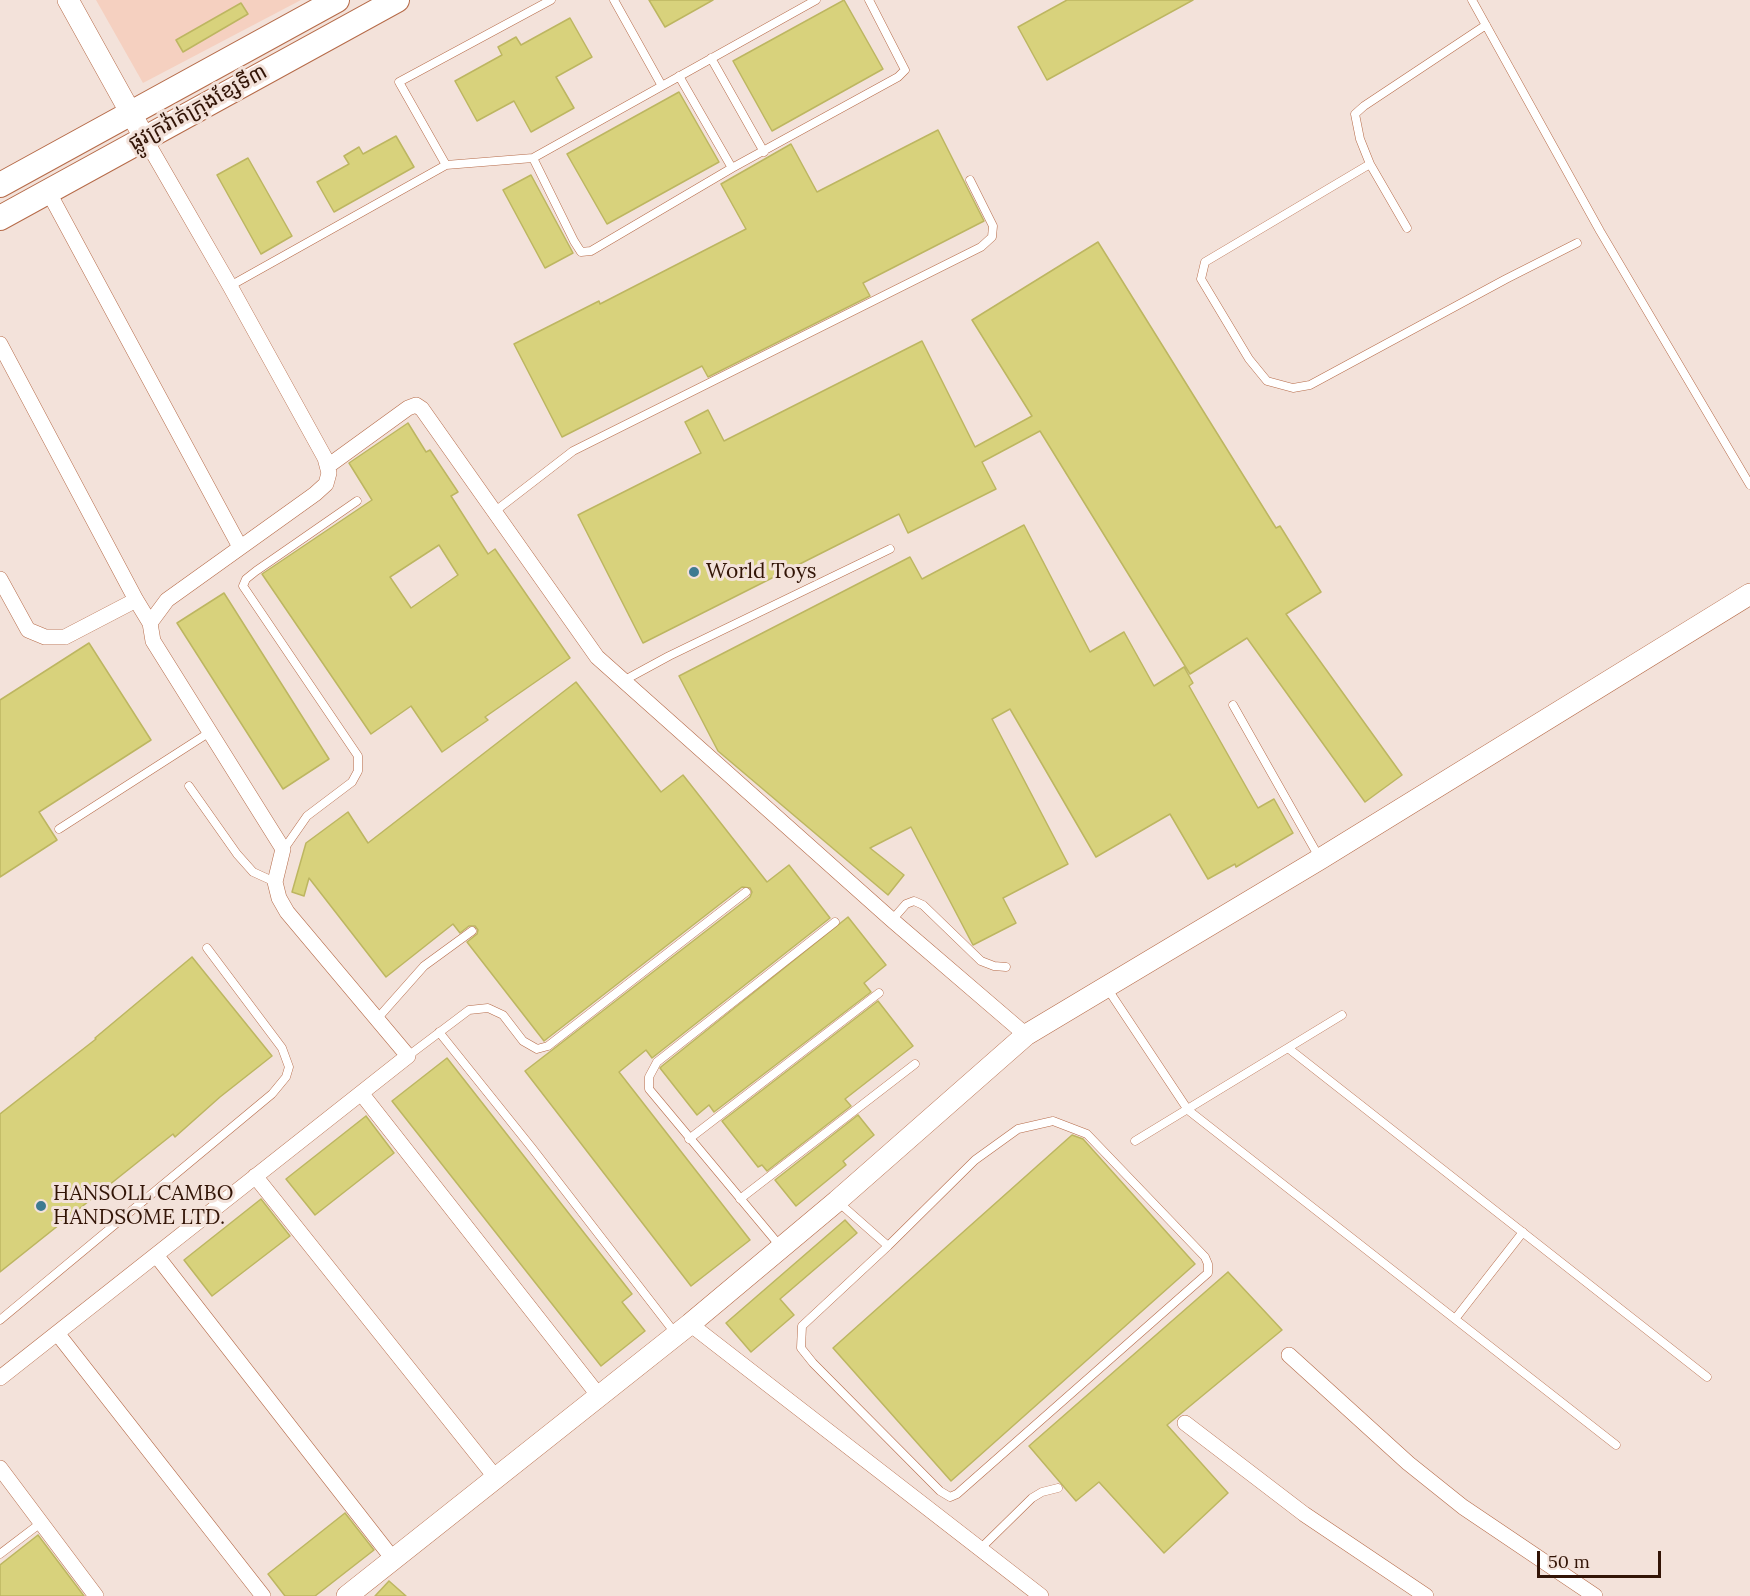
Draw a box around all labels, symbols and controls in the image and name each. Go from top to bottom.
street label: ផ្លូវក្រវ៉ាត់ក្រុងខ្សែទី៣ [124,59,272,157]
place label: World Toys [706,559,817,585]
marker: World Toys [687,565,701,579]
place label: HANSOLL CAMBO HANDSOME LTD. [53,1181,233,1231]
marker: HANSOLL CAMBO HANDSOME LTD. [34,1199,48,1213]
scale bar [1540,1539,1664,1577]
text: 50 m [1548,1550,1590,1573]

